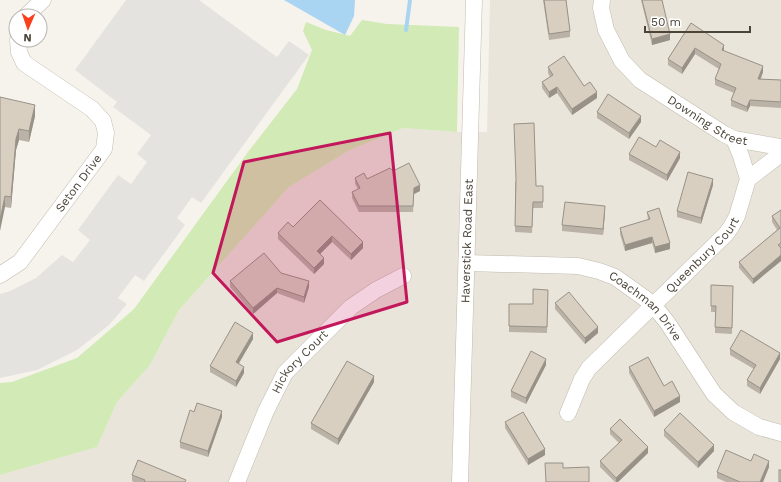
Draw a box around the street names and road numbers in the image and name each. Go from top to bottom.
street label: Downing Street [665,93,748,148]
street label: Seton Drive [53,152,105,215]
street label: Haverstick Road East [458,179,476,303]
street label: Queenbury Court [663,215,742,296]
street label: Coachman Drive [607,268,684,344]
street label: Hickory Court [269,327,331,396]

